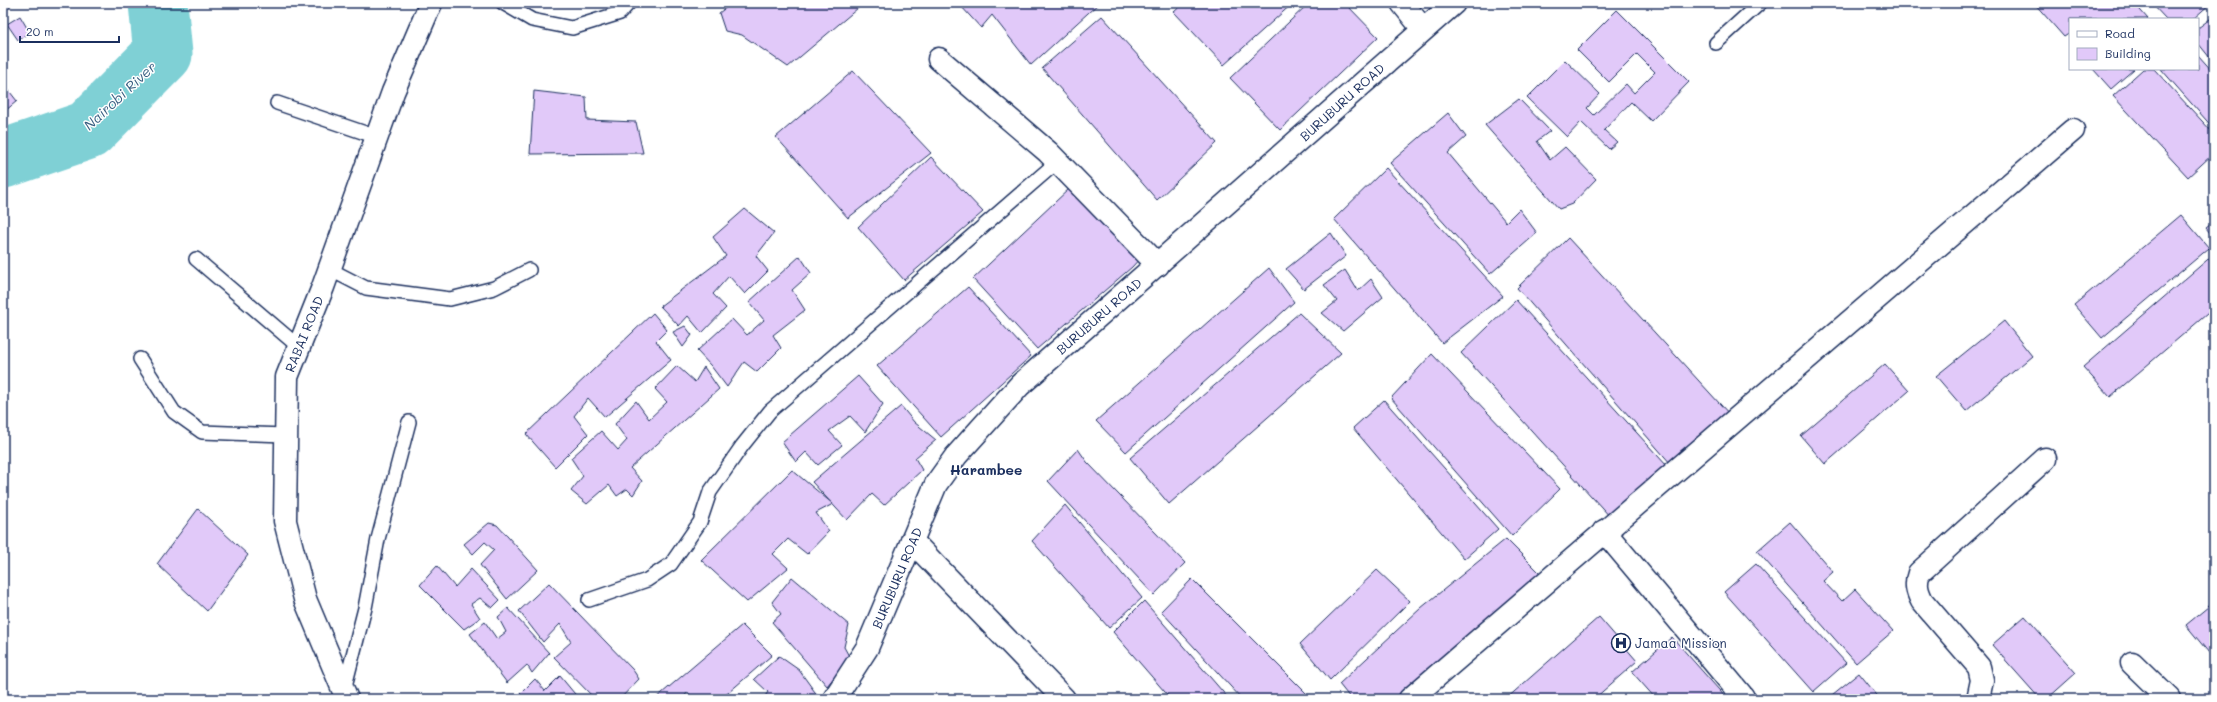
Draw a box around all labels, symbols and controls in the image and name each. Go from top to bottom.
scale bar [20,18,119,44]
legend [2069,18,2199,70]
text: 20 m [26,23,54,39]
text: Road [2105,25,2135,41]
text: Building [2105,45,2151,61]
water label: Nairobi River [79,57,160,134]
street label: BURUBURU ROAD [1296,59,1388,144]
street label: BURUBURU ROAD [1052,274,1145,358]
street label: RABAI ROAD [281,293,327,374]
district label: Harambee [950,460,1022,479]
street label: BURUBURU ROAD [868,525,926,631]
hospital icon: Jamaa Mission [1610,632,1632,654]
place label: Jamaa Mission [1635,634,1727,651]

